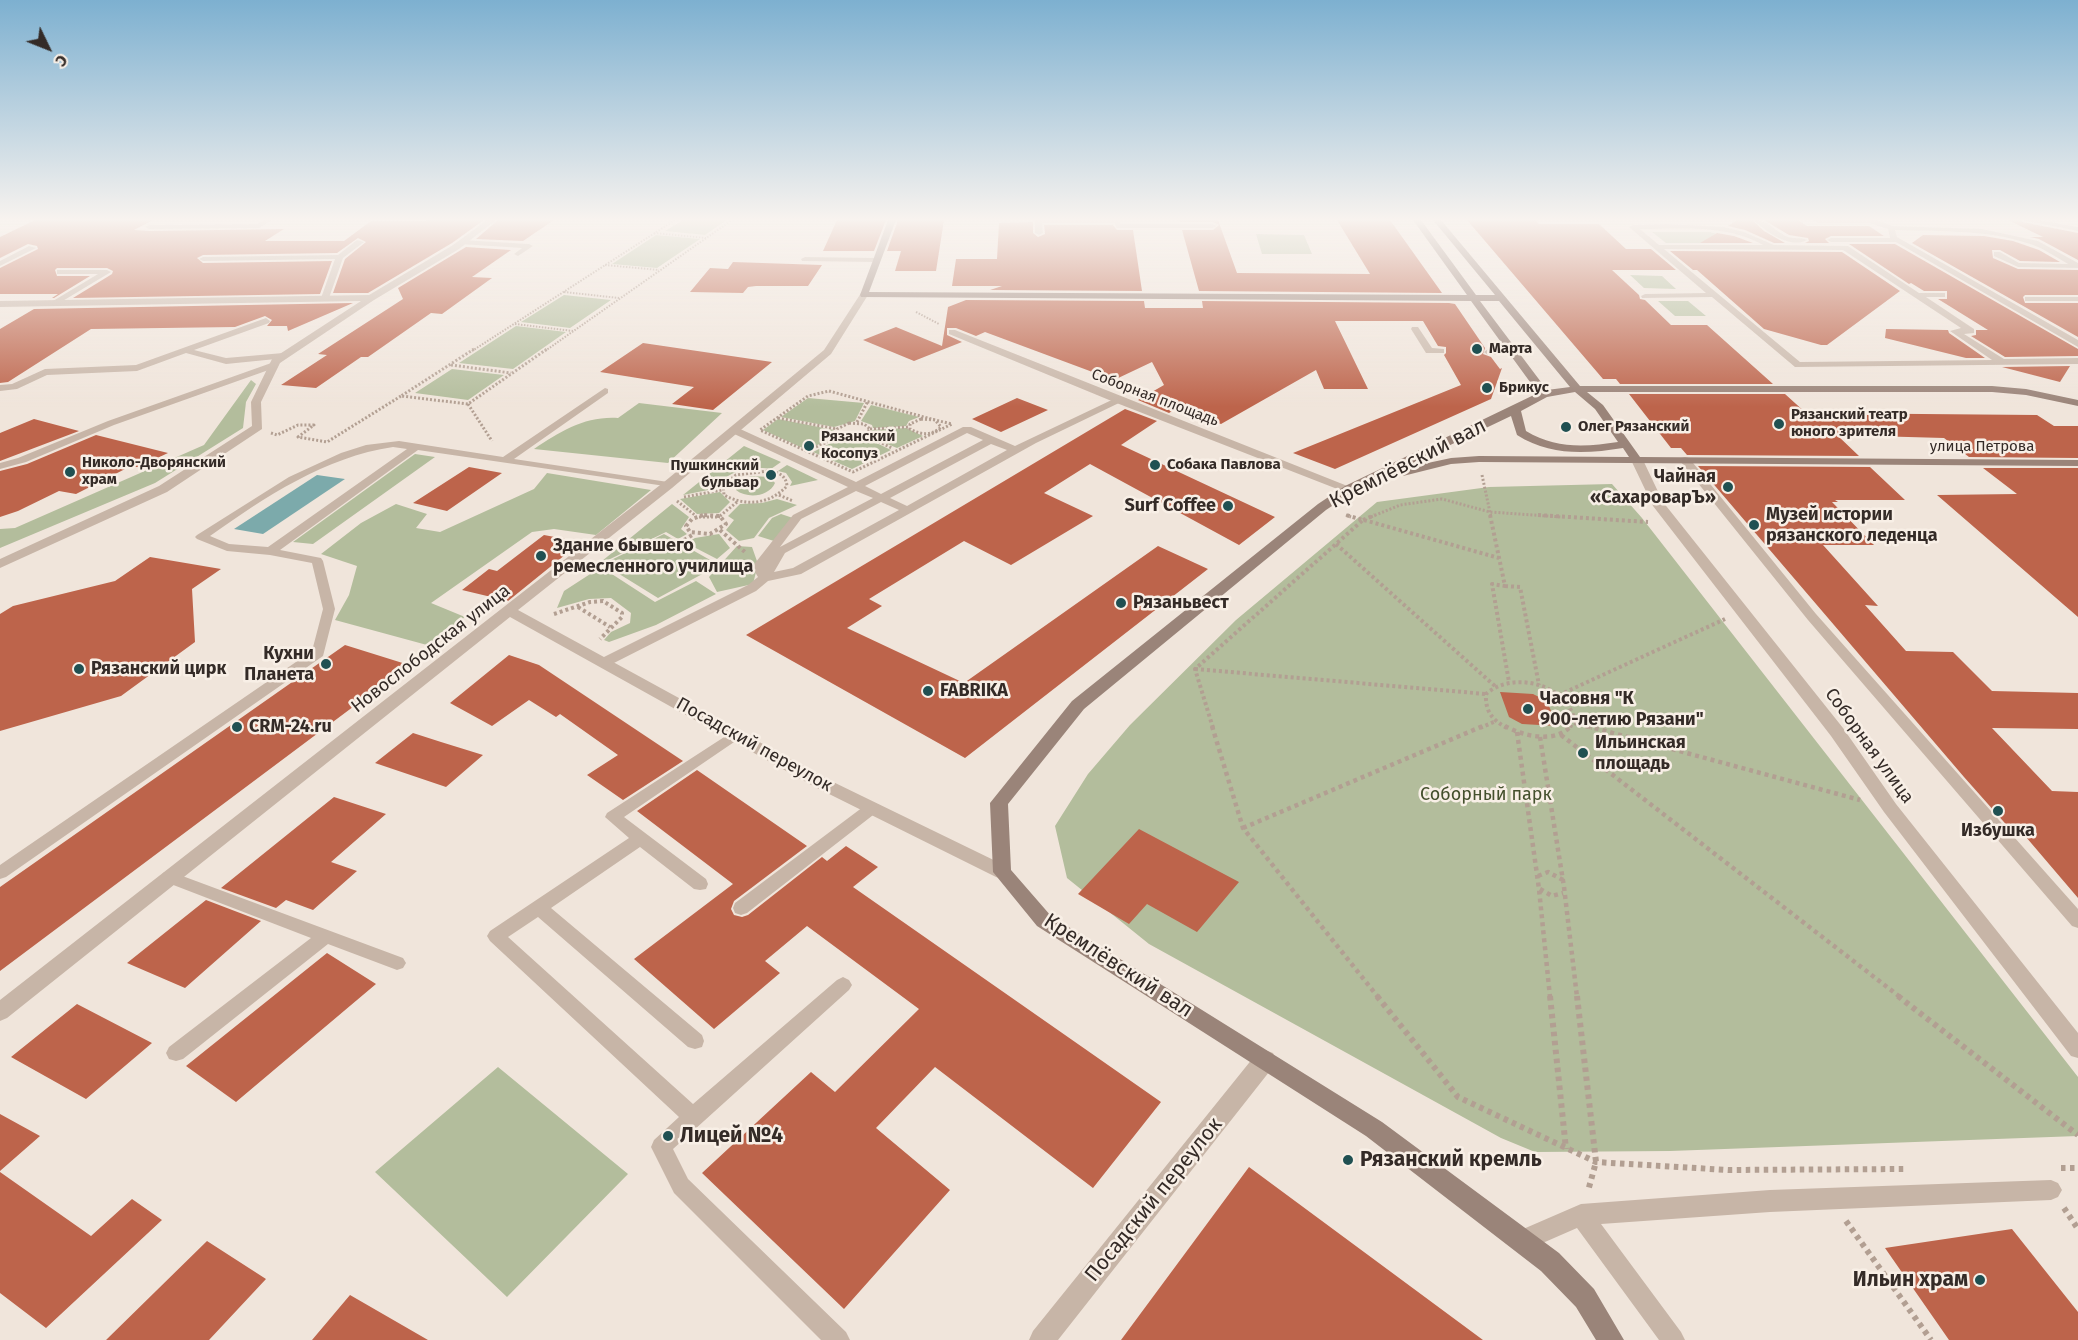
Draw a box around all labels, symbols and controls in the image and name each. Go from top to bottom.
north arrow [18,18,78,78]
text: С [51,51,72,70]
place label: Марта [1489,340,1532,358]
marker: Марта [1470,342,1484,356]
street label: Соборная площадь [1089,365,1221,431]
place label: Брикус [1499,379,1549,397]
marker: Брикус [1480,381,1494,395]
place label: Рязанский театр юного зрителя [1791,406,1908,441]
street label: Кремлёвский вал [1325,414,1491,514]
marker: Рязанский театр юного зрителя [1772,417,1786,431]
place label: Олег Рязанский [1578,418,1689,436]
marker: Олег Рязанский [1559,420,1573,434]
place label: Рязанский Косопуз [821,428,895,463]
street label: улица Петрова [1930,438,2034,456]
marker: Рязанский Косопуз [802,439,816,453]
place label: Николо-Дворянский храм [82,454,226,489]
place label: Собака Павлова [1167,456,1281,474]
place label: Пушкинский бульвар [671,457,759,492]
marker: Собака Павлова [1148,458,1162,472]
marker: Николо-Дворянский храм [63,465,77,479]
place label: Чайная «СахароварЪ» [1590,466,1716,508]
marker: Пушкинский бульвар [764,468,778,482]
marker: Чайная «СахароварЪ» [1721,480,1735,494]
place label: Surf Coffee [1125,495,1216,517]
marker: Surf Coffee [1221,499,1235,513]
place label: Музей истории рязанского леденца [1766,504,1938,546]
marker: Музей истории рязанского леденца [1747,518,1761,532]
place label: Здание бывшего ремесленного училища [553,535,753,578]
marker: Здание бывшего ремесленного училища [534,549,548,563]
street label: Новослободская улица [347,580,515,718]
place label: Рязаньвест [1133,592,1229,614]
marker: Рязаньвест [1114,596,1128,610]
place label: Кухни Планета [244,643,314,686]
marker: Кухни Планета [319,657,333,671]
place label: Рязанский цирк [91,658,226,680]
marker: Рязанский цирк [72,662,86,676]
place label: FABRIKA [940,680,1008,702]
marker: FABRIKA [921,684,935,698]
street label: Соборная улица [1820,684,1918,808]
place label: Часовня "К 900-летию Рязани" [1540,688,1704,730]
street label: Посадский переулок [672,693,836,797]
marker: Часовня "К 900-летию Рязани" [1521,702,1535,716]
place label: CRM-24.ru [249,716,332,738]
marker: CRM-24.ru [230,720,244,734]
place label: Ильинская площадь [1595,732,1686,774]
marker: Ильинская площадь [1576,746,1590,760]
park label: Соборный парк [1420,784,1552,806]
marker: Избушка [1991,804,2005,818]
place label: Избушка [1961,820,2035,842]
street label: Кремлёвский вал [1039,908,1197,1024]
street label: Посадский переулок [1080,1113,1228,1287]
place label: Лицей №4 [680,1123,783,1149]
marker: Лицей №4 [661,1129,675,1143]
place label: Рязанский кремль [1360,1147,1542,1173]
marker: Рязанский кремль [1341,1153,1355,1167]
place label: Ильин храм [1853,1267,1968,1293]
marker: Ильин храм [1973,1273,1987,1287]

